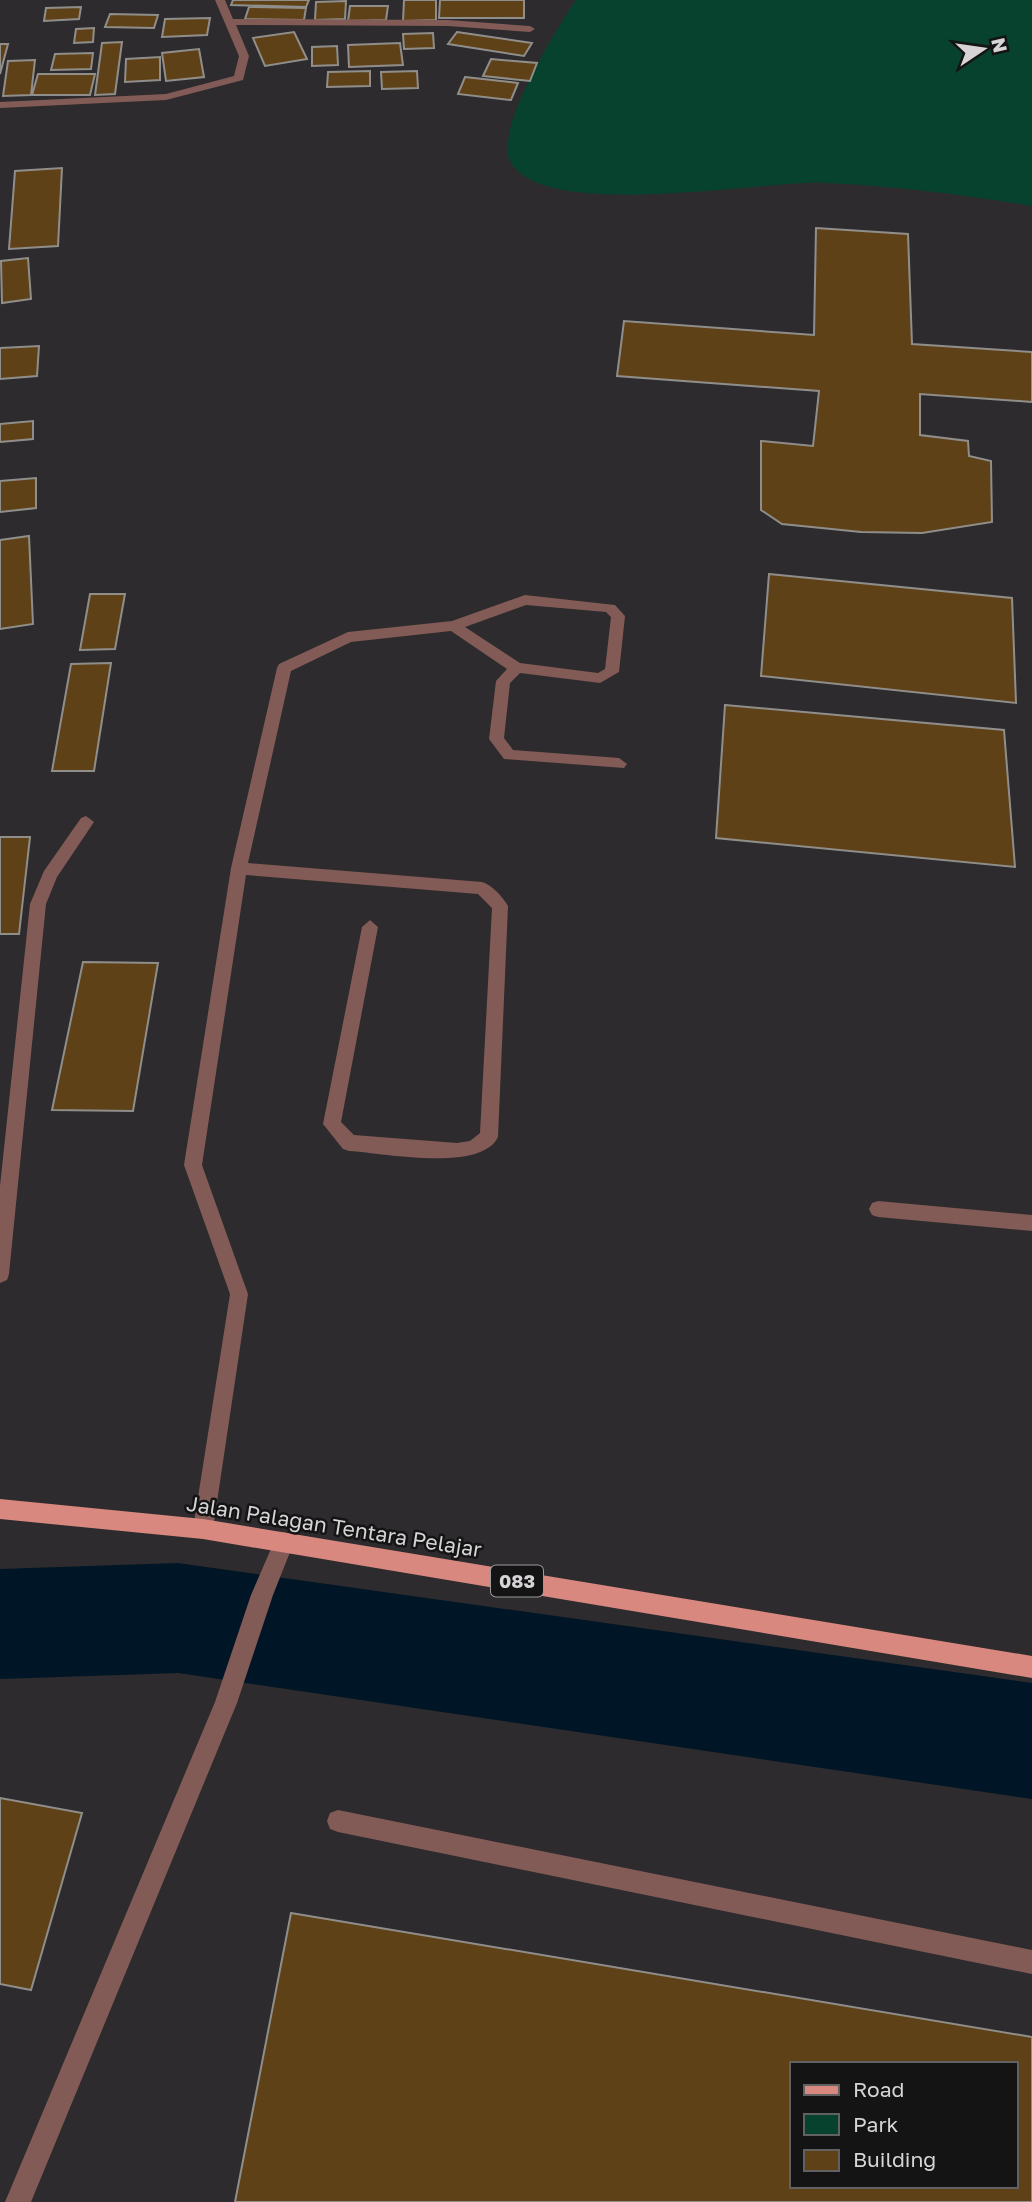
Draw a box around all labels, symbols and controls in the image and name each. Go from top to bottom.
north arrow [948,14,1018,84]
text: N [987,35,1013,55]
street label: Jalan Palagan Tentara Pelajar [185,1490,484,1562]
road number: 083 [491,1566,543,1596]
legend [790,2062,1018,2188]
text: Road [853,2076,904,2102]
text: Park [853,2111,899,2137]
text: Building [853,2146,936,2172]

